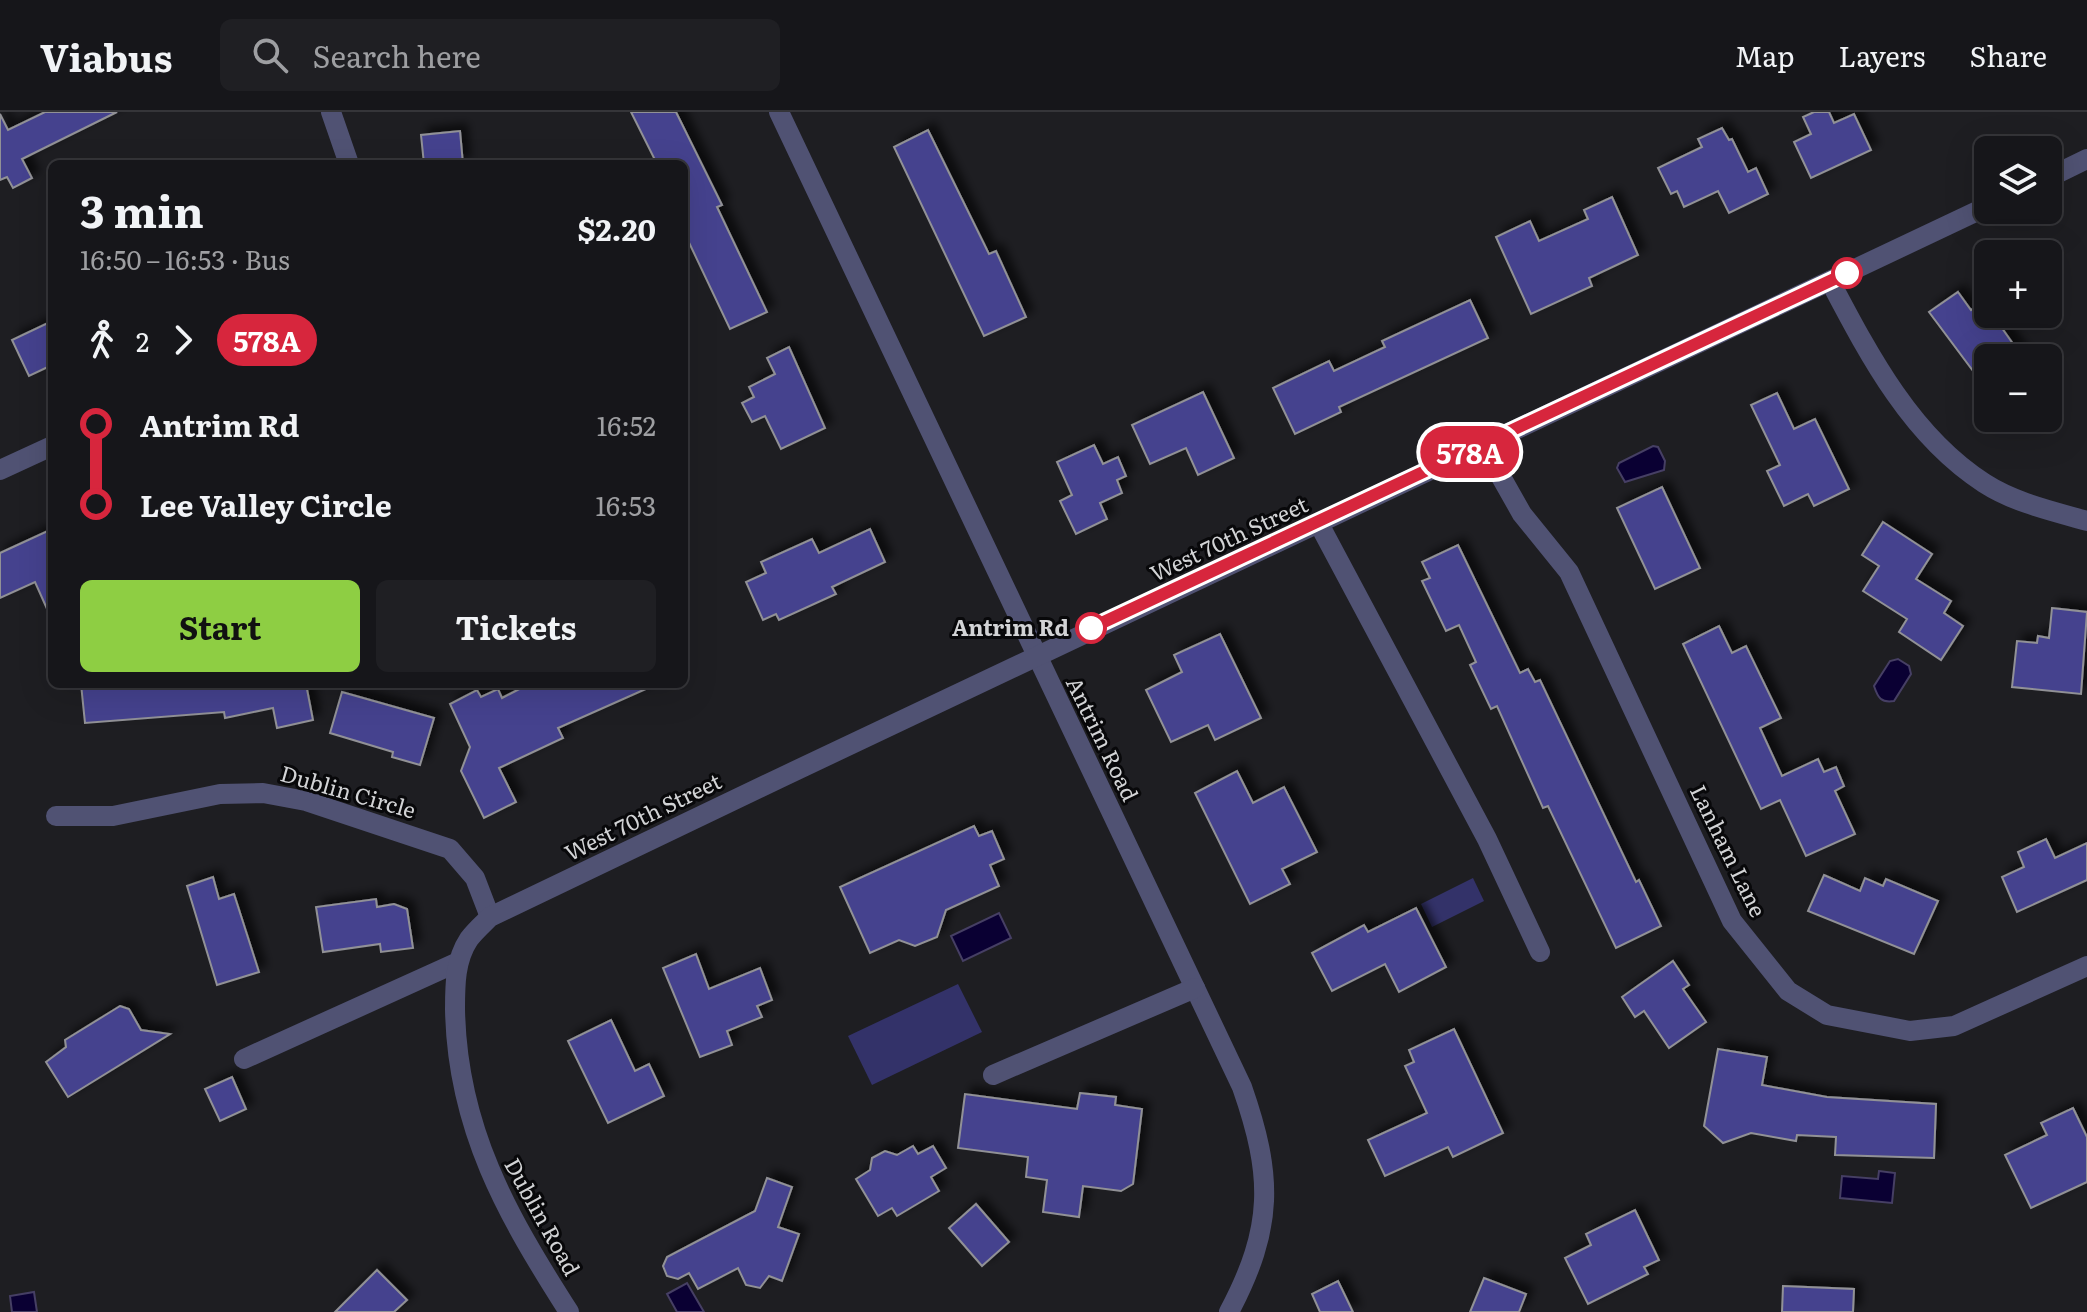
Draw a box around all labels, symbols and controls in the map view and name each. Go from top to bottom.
search box [220,19,780,91]
text: Viabus [40,27,172,84]
icon: search [248,33,292,77]
text: Search here [312,33,481,77]
text: Map [1735,34,1794,76]
text: Layers [1838,34,1925,76]
text: Share [1969,34,2047,76]
map controls [1974,136,2062,432]
button: layers [1974,136,2062,224]
text: 3 min [80,176,204,242]
text: $2.20 [578,206,656,250]
text: 16:50 – 16:53 · Bus [80,239,290,278]
button: + [1974,240,2062,328]
unlabelled marker [1832,258,1862,288]
icon: walk [80,318,124,362]
icon: forward [161,318,205,362]
text: 578A [233,319,301,361]
text: 2 [136,321,149,360]
button: − [1974,344,2062,432]
text: Antrim Rd [140,402,300,446]
text: 16:52 [597,405,656,444]
line badge: 578A [1414,426,1526,478]
text: 578A [1436,431,1504,473]
text: Lee Valley Circle [140,482,392,526]
text: 16:53 [595,485,656,524]
street label: West 70th Street [1144,487,1313,589]
button: Start [80,580,360,672]
button: Tickets [376,580,656,672]
place label: Antrim Rd [952,610,1069,643]
marker: Antrim Rd [1076,613,1106,643]
street label: Antrim Road [1059,670,1148,806]
street label: Dublin Circle [277,755,420,826]
street label: West 70th Street [558,763,726,868]
street label: Lanham Lane [1683,779,1776,922]
street label: Dublin Road [497,1151,589,1281]

